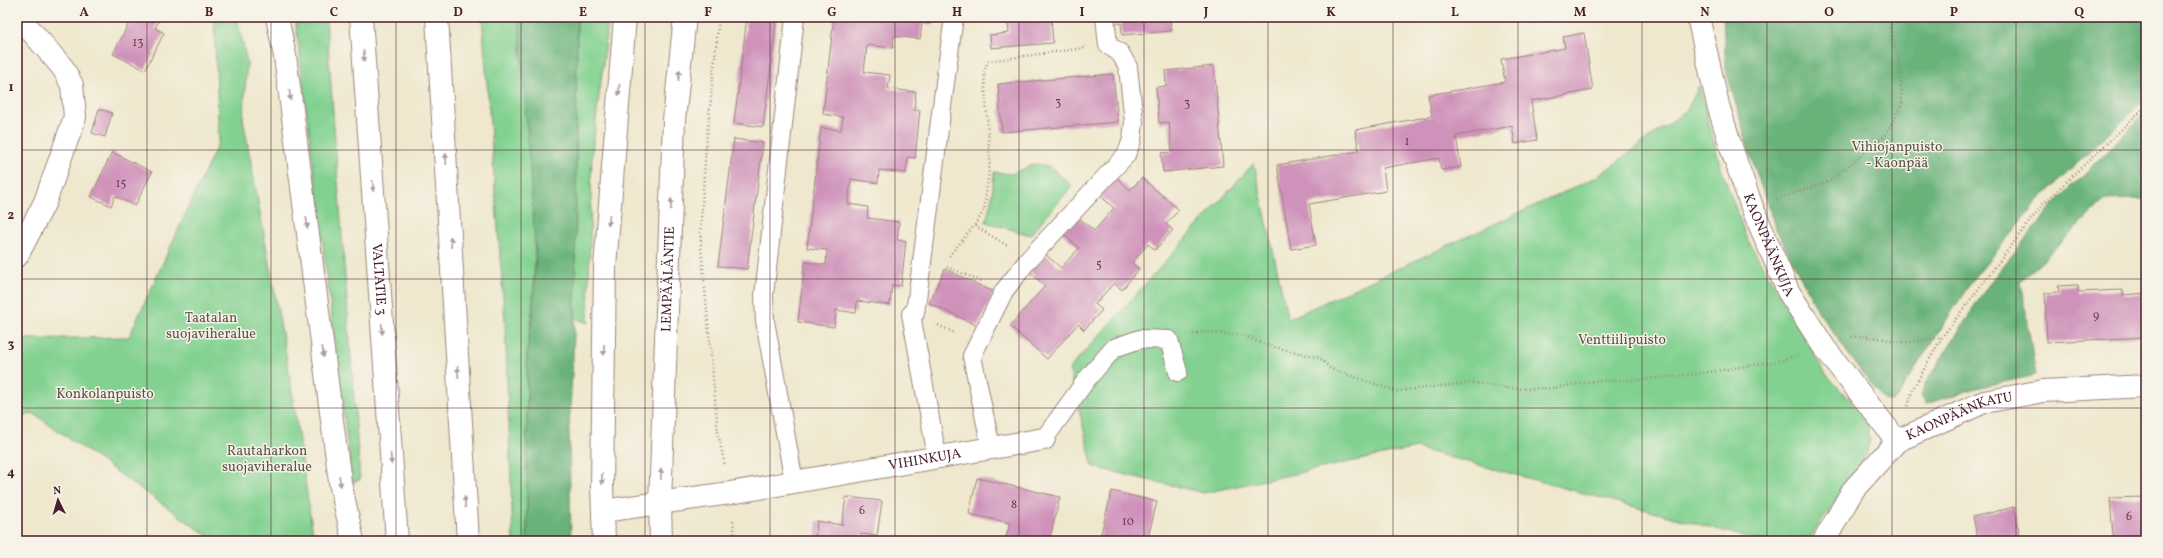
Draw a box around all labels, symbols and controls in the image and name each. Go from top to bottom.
text: A [79,4,89,22]
text: B [205,4,214,22]
text: C [330,4,338,22]
text: D [453,4,463,22]
text: E [579,4,587,22]
text: F [704,4,712,22]
text: G [827,4,837,22]
text: H [952,4,962,22]
text: I [1080,4,1085,22]
text: J [1203,4,1209,22]
text: K [1326,4,1336,22]
text: L [1451,4,1459,22]
text: M [1574,4,1587,22]
text: N [1700,4,1710,22]
text: O [1824,4,1834,22]
text: P [1950,4,1958,22]
text: Q [2074,4,2085,22]
house number: 13 [133,35,143,51]
one-way arrow [360,50,367,62]
one-way arrow [676,68,682,81]
text: 1 [8,79,14,97]
one-way arrow [616,84,622,96]
one-way arrow [287,88,293,101]
house number: 3 [1055,95,1061,111]
house number: 3 [1184,96,1190,112]
house number: 1 [1405,134,1409,150]
park label: Vihiojanpuisto - Kaonpää [1852,138,1942,173]
one-way arrow [443,153,450,165]
house number: 15 [116,176,126,192]
one-way arrow [369,180,376,192]
street label: KAONPÄÄNKUJA [1738,191,1799,301]
one-way arrow [668,197,674,210]
text: 2 [8,207,15,225]
one-way arrow [605,214,612,226]
one-way arrow [304,217,310,230]
street label: LEMPÄÄLÄNTIE [657,226,680,332]
one-way arrow [448,236,455,248]
street label: VALTATIE 3 [367,243,391,316]
house number: 5 [1096,257,1102,273]
house number: 9 [2093,308,2099,324]
park label: Taatalan suojaviheralue [166,309,256,344]
one-way arrow [379,323,386,335]
park label: Venttiilipuisto [1578,331,1666,350]
text: 3 [8,336,15,354]
one-way arrow [601,344,607,357]
one-way arrow [320,346,326,358]
one-way arrow [455,366,462,378]
park label: Konkolanpuisto [56,385,154,404]
street label: KAONPÄÄNKATU [1903,387,2014,445]
park label: Rautaharkon suojaviheralue [222,442,312,477]
street label: VIHINKUJA [887,444,963,475]
one-way arrow [388,453,395,465]
text: 4 [7,464,15,482]
one-way arrow [658,467,664,480]
one-way arrow [599,473,605,486]
one-way arrow [338,475,344,487]
north arrow [38,480,78,520]
text: N [53,484,62,499]
one-way arrow [462,496,469,508]
house number: 8 [1011,497,1017,513]
house number: 6 [859,503,865,519]
house number: 6 [2126,509,2132,525]
house number: 10 [1122,514,1134,530]

